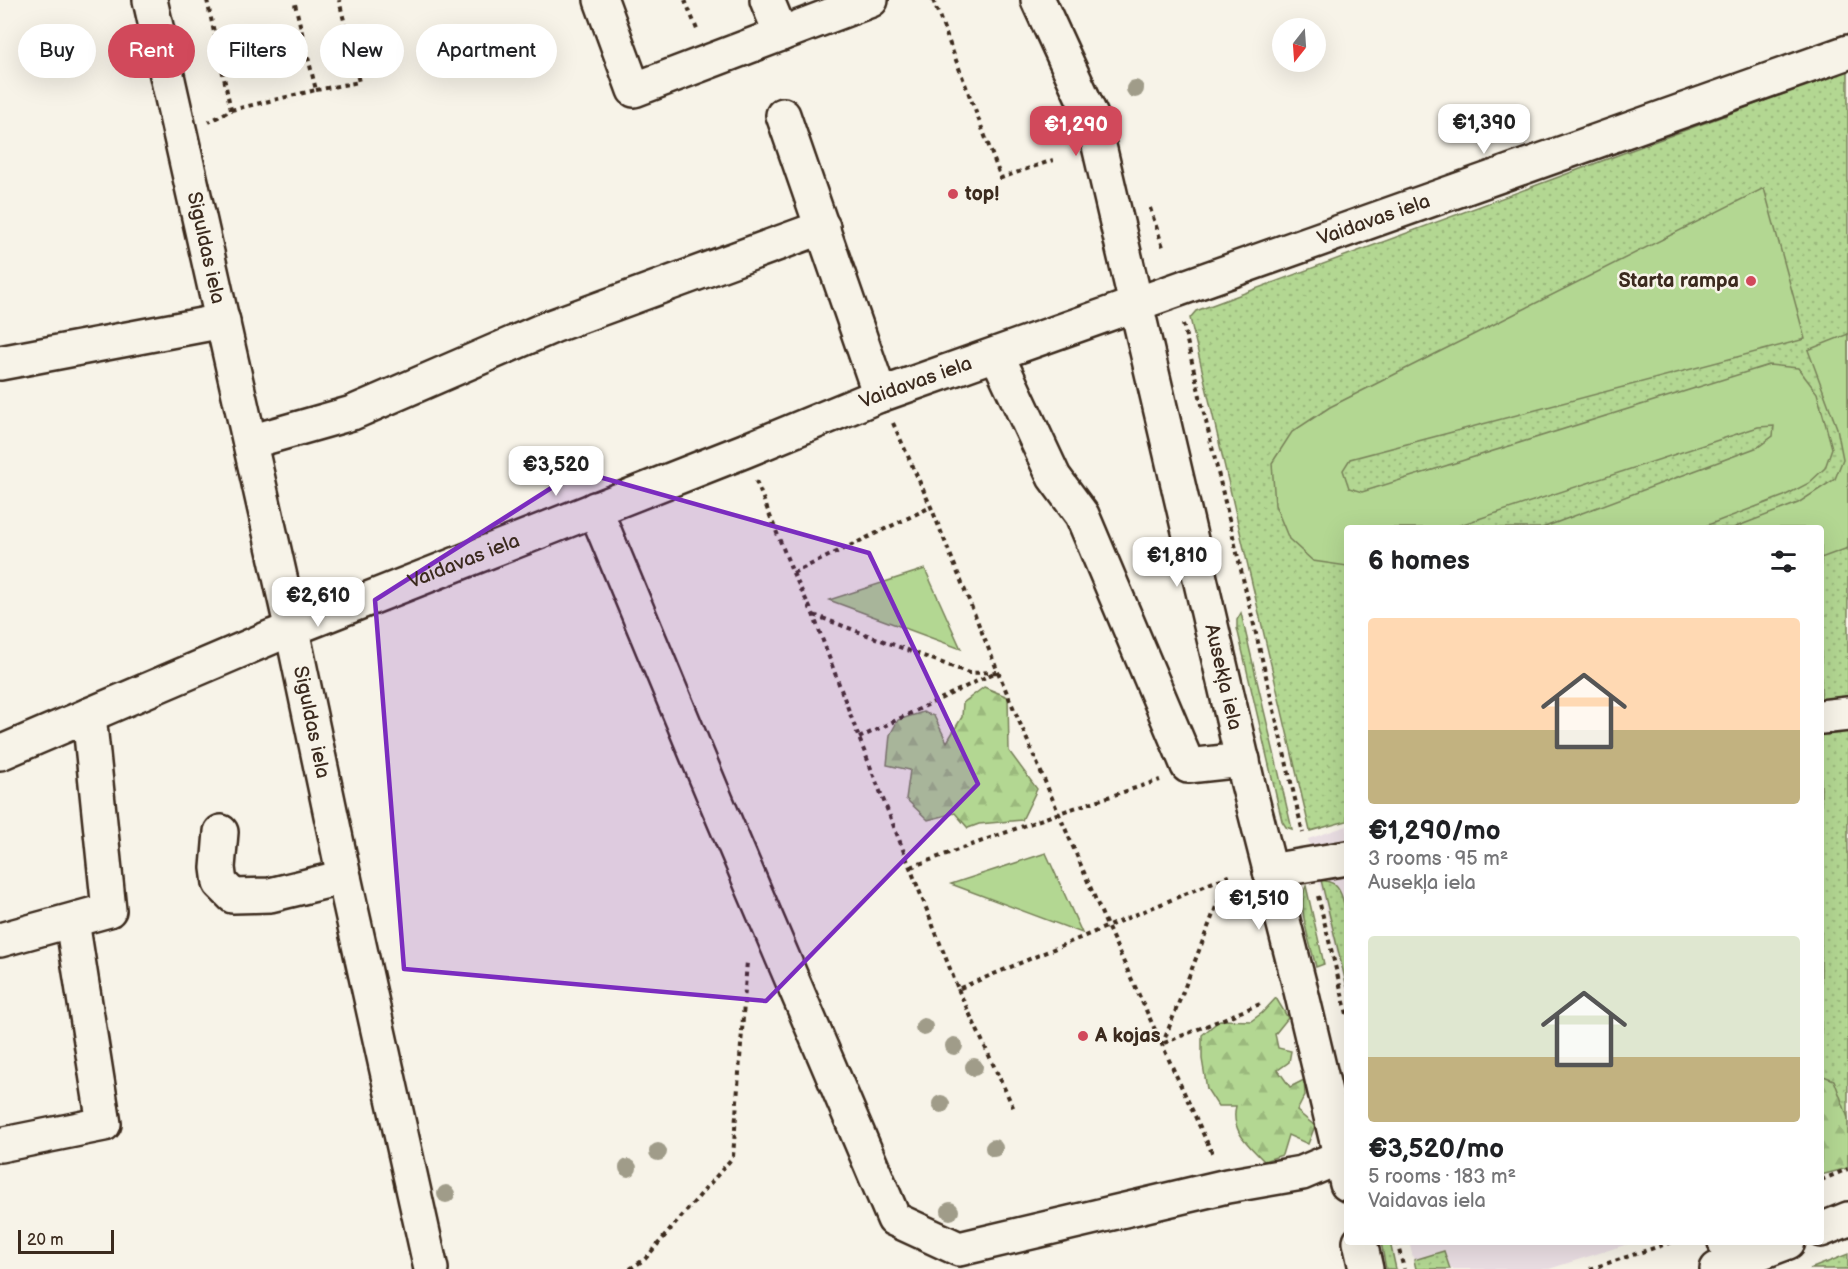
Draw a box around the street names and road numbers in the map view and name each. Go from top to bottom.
street label: Siguldas iela [182,189,230,306]
street label: Vaidavas iela [1314,189,1433,251]
street label: Vaidavas iela [856,351,975,414]
street label: Vaidavas iela [405,529,523,594]
street label: Ausekļa iela [1199,622,1247,732]
street label: Siguldas iela [288,664,335,780]

